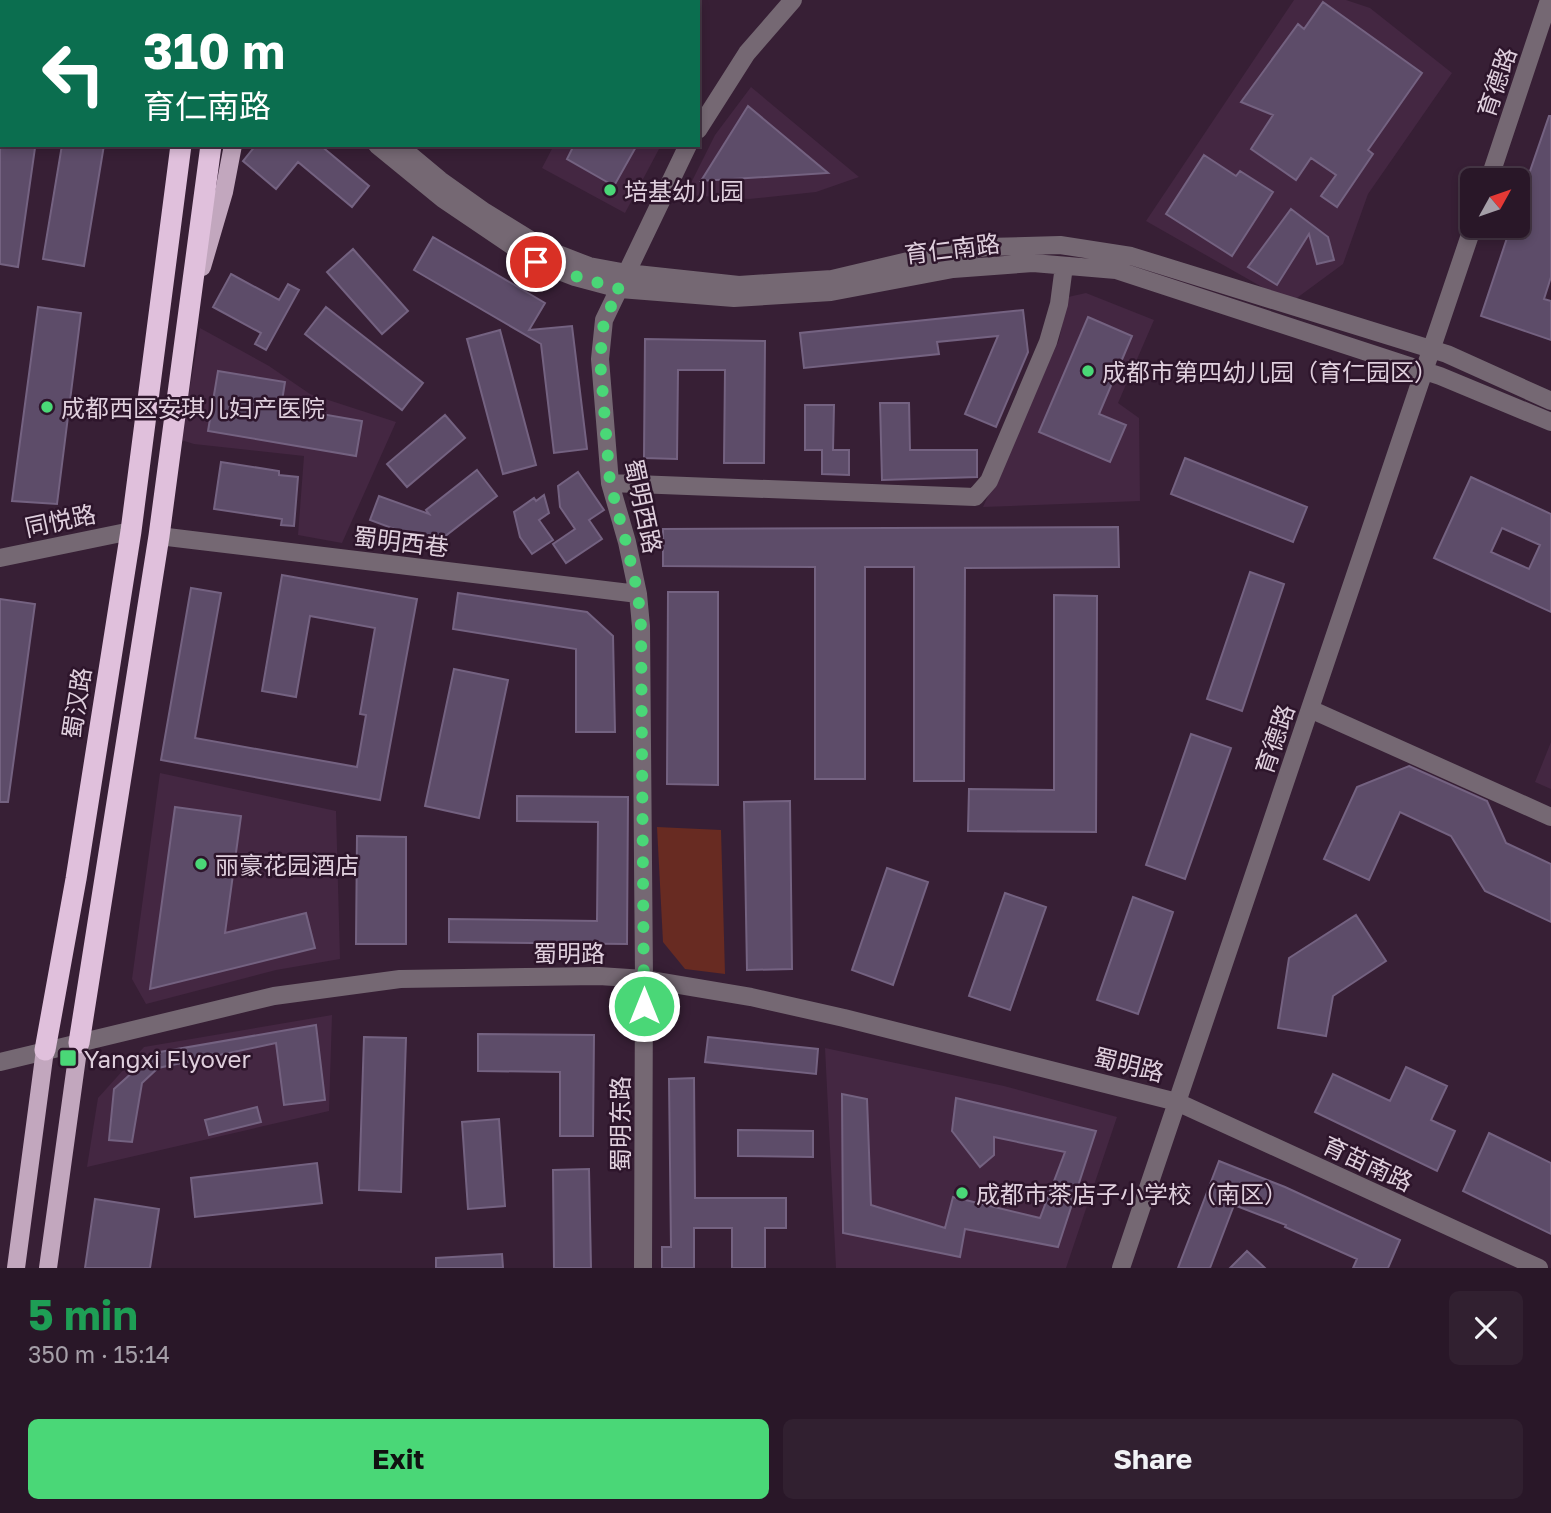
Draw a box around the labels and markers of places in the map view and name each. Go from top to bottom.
place label: 培基幼儿园 [624,176,744,205]
marker: 培基幼儿园 [602,182,618,198]
pin [506,232,566,292]
place label: 成都市第四幼儿园（育仁园区） [1102,357,1438,386]
marker: 成都市第四幼儿园（育仁园区） [1080,363,1096,379]
place label: 成都西区安琪儿妇产医院 [61,393,325,422]
marker: 成都西区安琪儿妇产医院 [39,399,55,415]
place label: 丽豪花园酒店 [215,850,359,879]
marker: 丽豪花园酒店 [193,856,209,872]
place label: Yangxi Flyover [84,1044,251,1073]
marker: Yangxi Flyover [58,1048,78,1068]
place label: 成都市茶店子小学校（南区） [976,1179,1288,1208]
marker: 成都市茶店子小学校（南区） [954,1185,970,1201]

